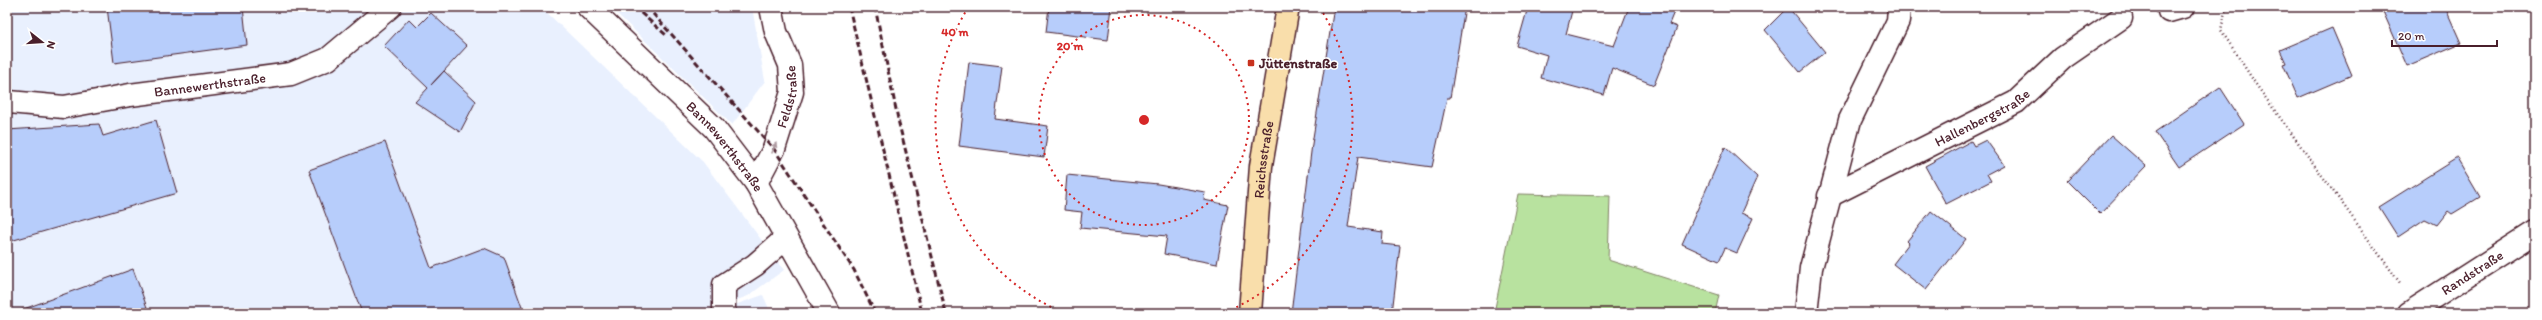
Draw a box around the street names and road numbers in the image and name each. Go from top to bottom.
street label: Feldstraße [773,64,801,130]
street label: Bannewerthstraße [153,69,267,101]
street label: Hallenbergstraße [1932,85,2034,151]
street label: Bannewerthstraße [683,98,767,195]
street label: Reichsstraße [1251,119,1278,199]
street label: Randstraße [2438,247,2507,299]

